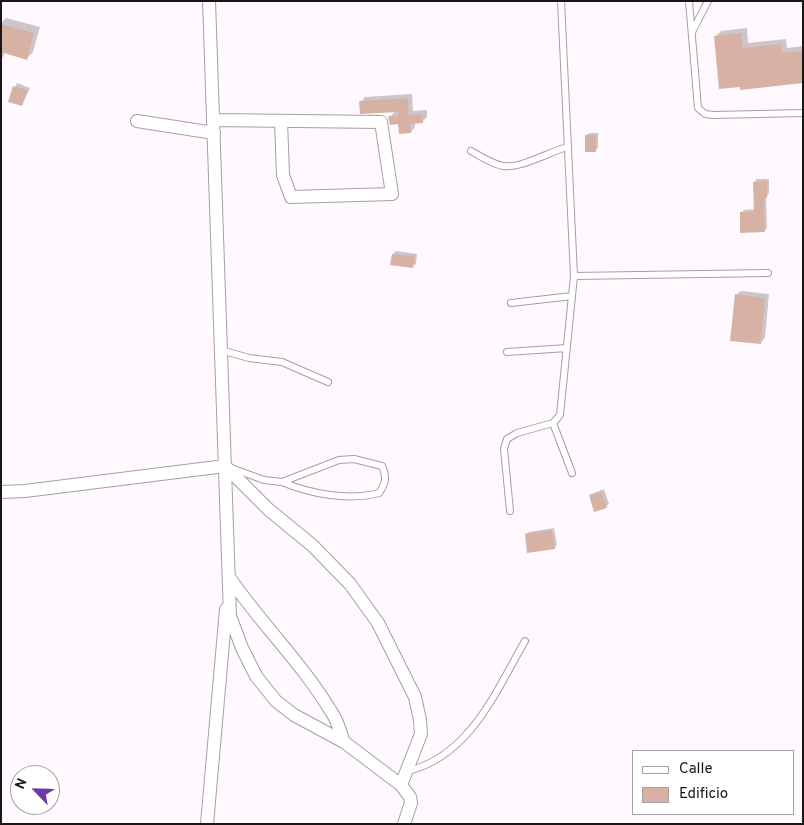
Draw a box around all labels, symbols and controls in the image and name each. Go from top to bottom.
legend [632,750,794,815]
text: Calle [679,760,713,779]
north arrow [10,765,60,815]
text: N [12,776,32,792]
text: Edificio [679,785,728,804]

